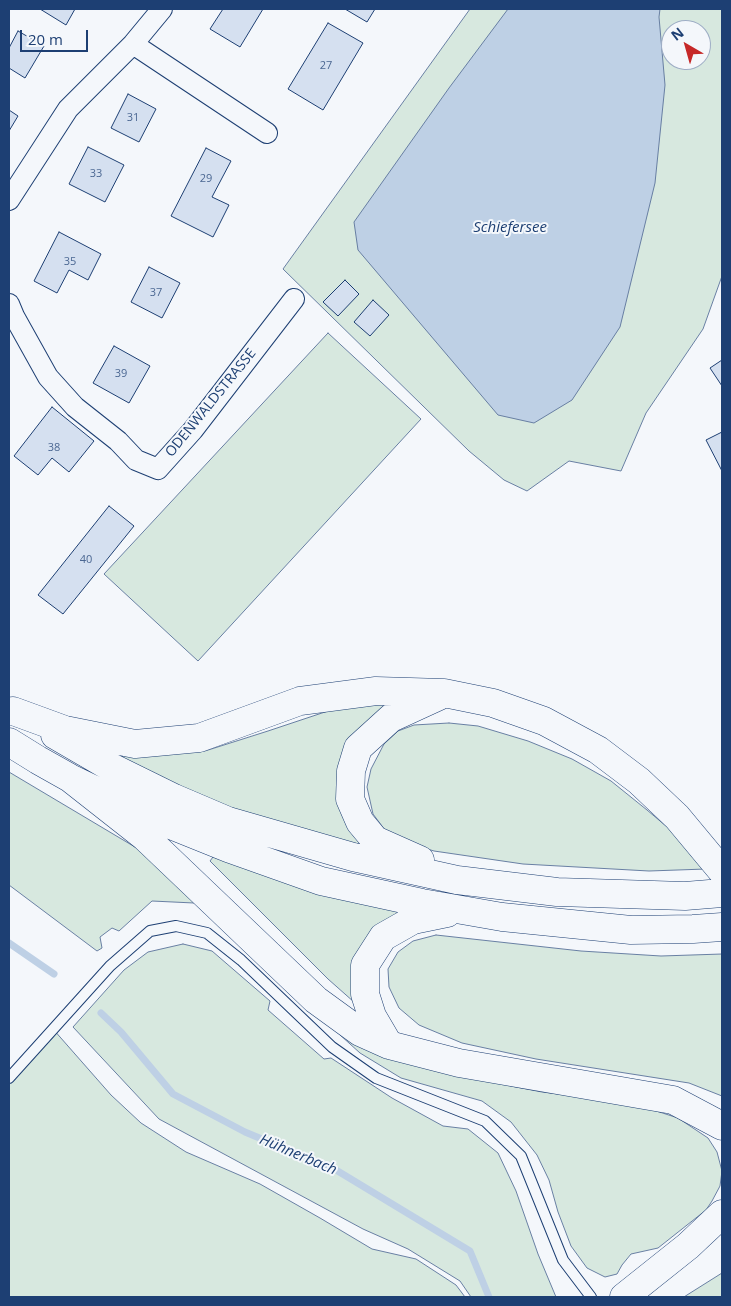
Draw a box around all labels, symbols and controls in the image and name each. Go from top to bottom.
scale bar [22,20,90,52]
north arrow [661,20,711,70]
text: N [667,23,687,45]
text: 20 m [28,29,63,49]
house number: 27 [320,59,332,73]
house number: 31 [127,111,139,125]
house number: 33 [90,167,102,181]
house number: 29 [200,172,212,186]
water label: Schiefersee [473,219,547,237]
house number: 35 [64,255,76,269]
house number: 37 [150,286,162,300]
street label: ODENWALDSTRASSE [162,345,260,461]
house number: 39 [115,367,127,381]
house number: 38 [48,441,60,455]
house number: 40 [80,553,92,567]
water label: Hühnerbach [257,1131,339,1179]

